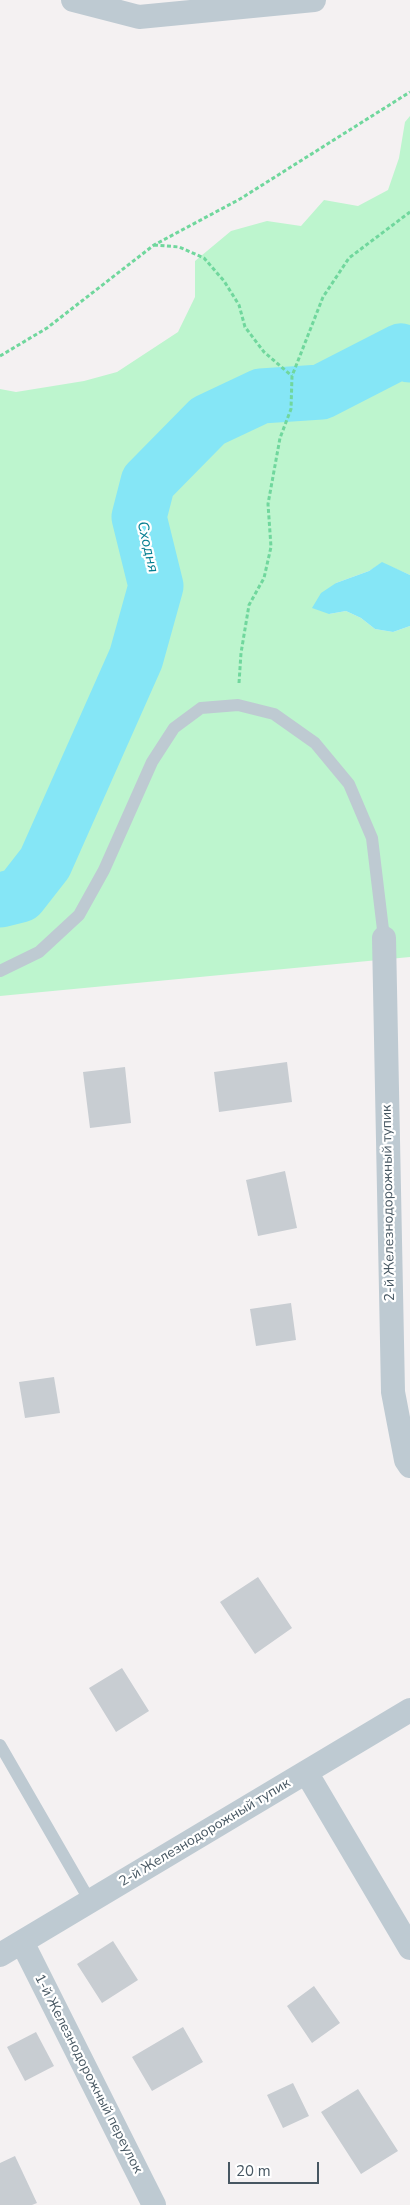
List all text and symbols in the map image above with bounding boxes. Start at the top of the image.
water label: Сходня [132,520,162,574]
street label: 2-й Железнодорожный тупик [379,1104,399,1302]
street label: 2-й Железнодорожный тупик [116,1775,294,1891]
street label: 1-й Железнодорожный переулок [30,1972,146,2176]
scale bar [230,2152,321,2184]
text: 20 m [236,2161,271,2181]

